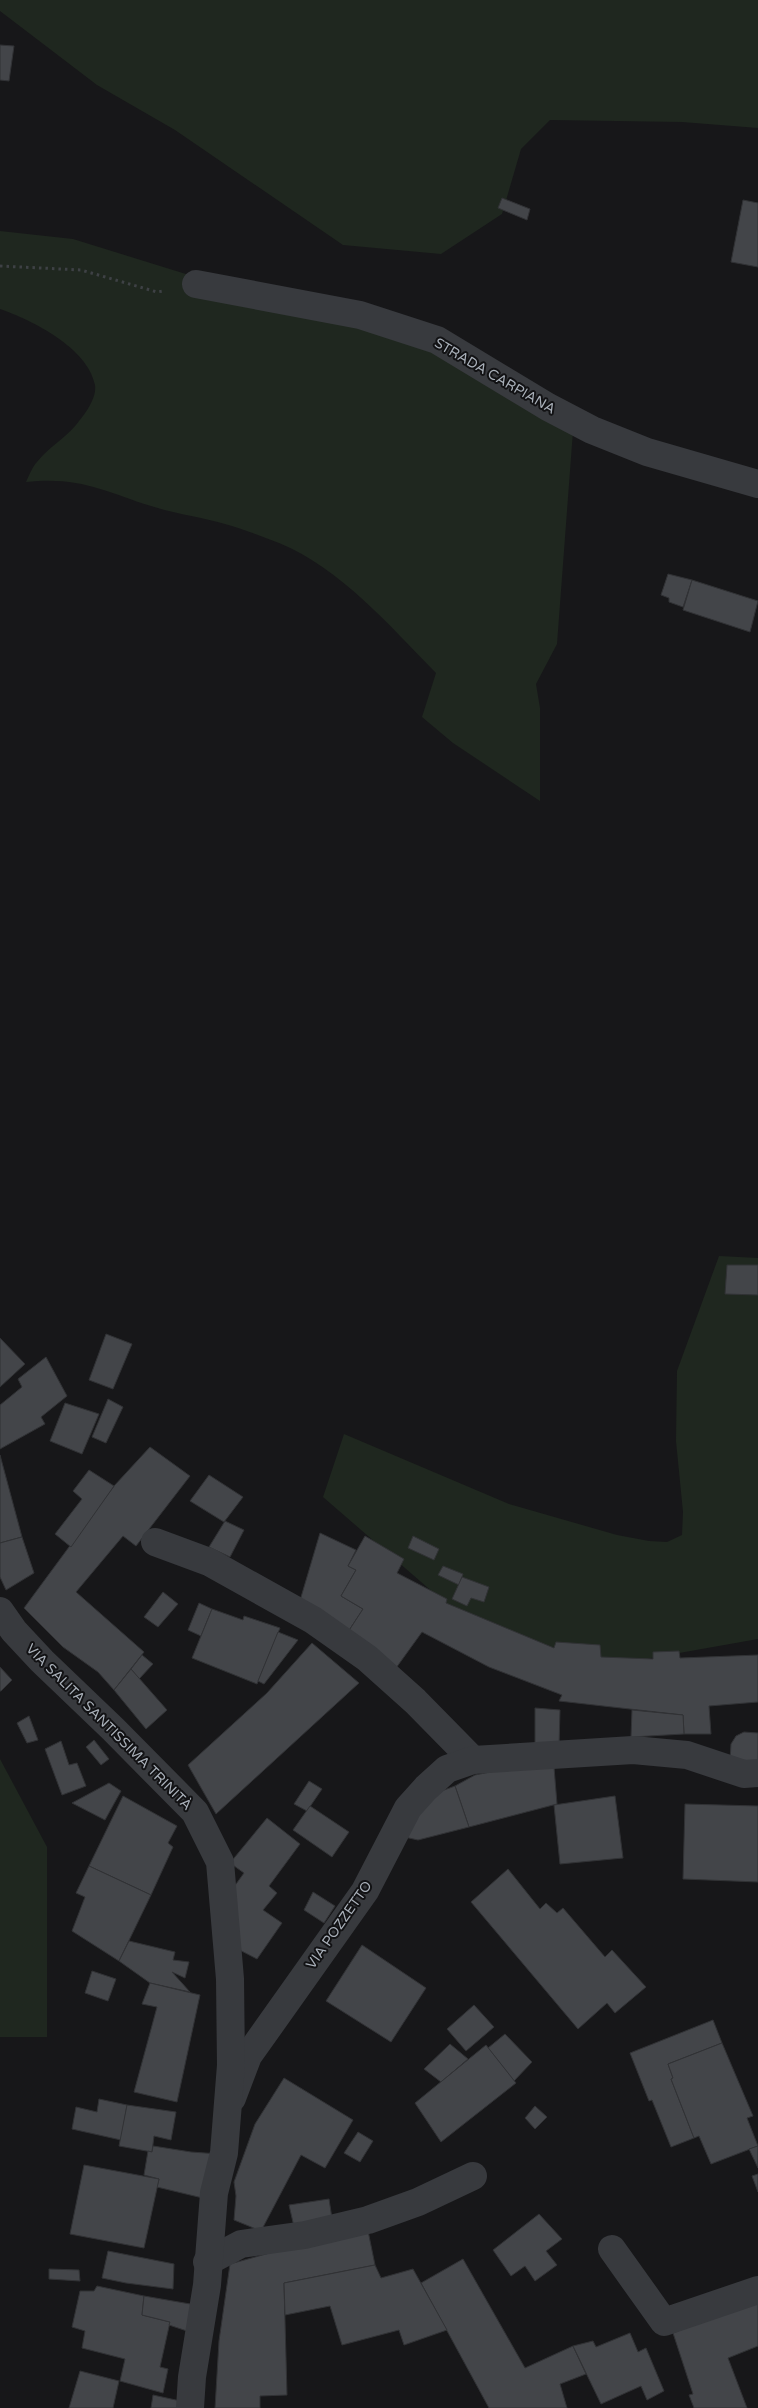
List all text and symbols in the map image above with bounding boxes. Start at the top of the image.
street label: STRADA CARPIANA [431,334,559,418]
street label: VIA SALITA SANTISSIMA TRINITÀ [22,1640,196,1814]
street label: VIA POZZETTO [302,1878,376,1972]

